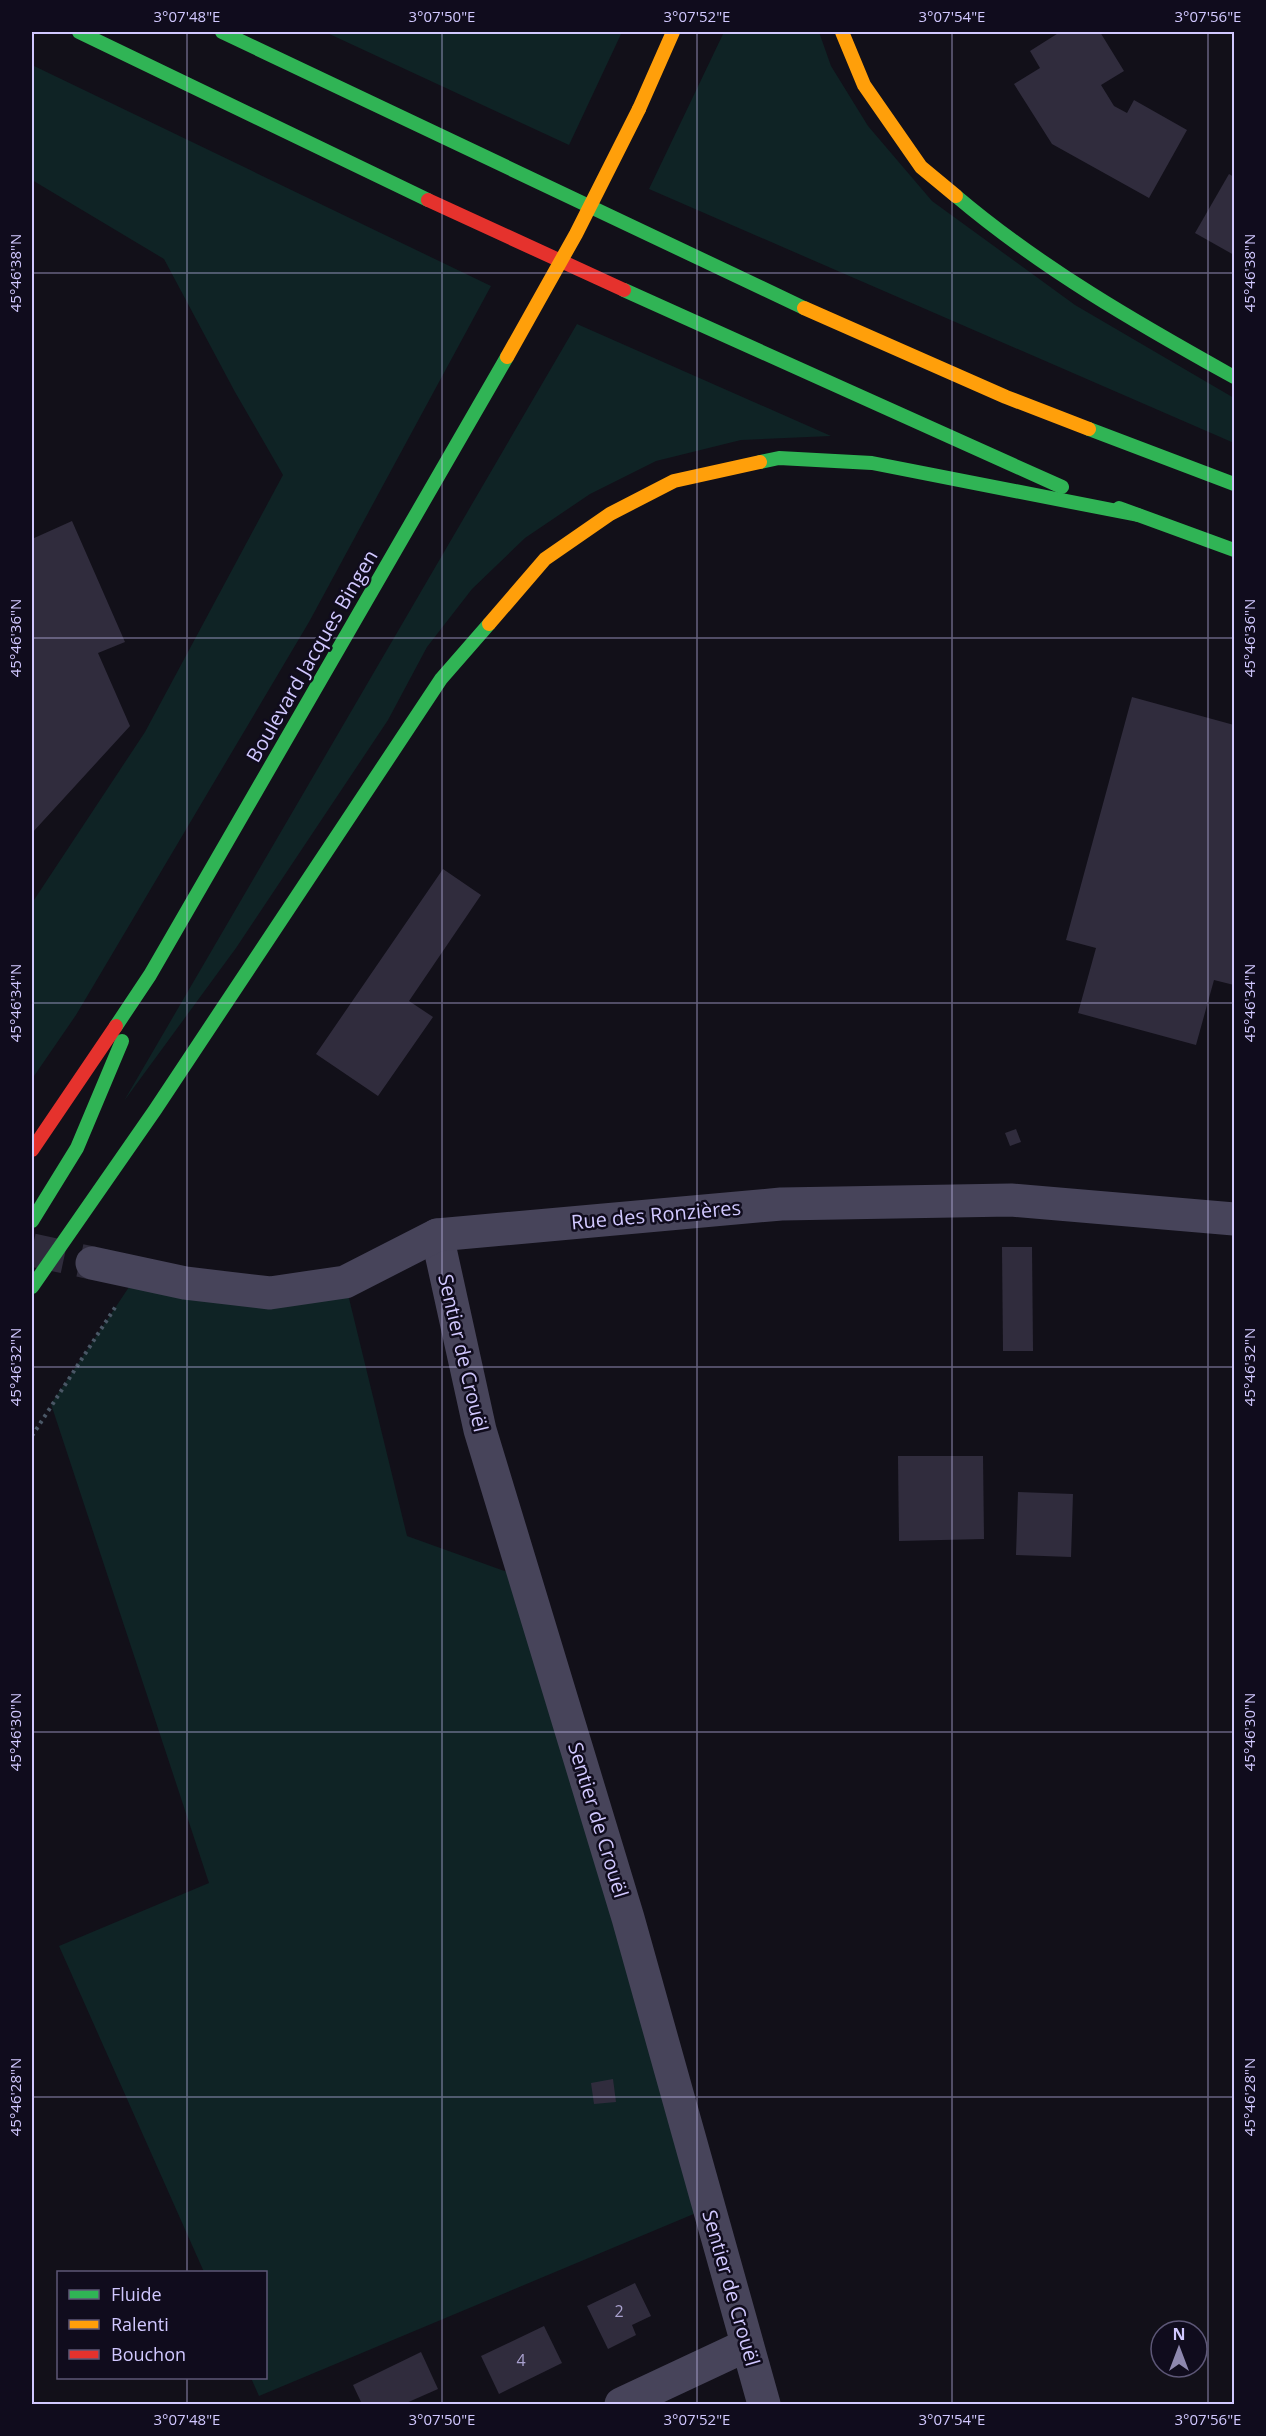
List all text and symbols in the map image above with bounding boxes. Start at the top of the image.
text: 3°07'48"E [154,6,220,26]
text: 3°07'50"E [409,6,475,26]
text: 3°07'52"E [664,6,730,26]
text: 3°07'54"E [919,6,985,26]
text: 3°07'56"E [1175,6,1241,26]
text: 45°46'38"N [5,234,25,312]
text: 45°46'38"N [1239,234,1259,312]
street label: Boulevard Jacques Bingen [240,545,384,767]
text: 45°46'36"N [5,599,25,677]
text: 45°46'36"N [1239,599,1259,677]
text: 45°46'34"N [5,964,25,1042]
text: 45°46'34"N [1239,964,1259,1042]
street label: Rue des Ronzières [570,1194,742,1235]
street label: Sentier de Crouël [432,1271,495,1434]
text: 45°46'32"N [5,1328,25,1406]
text: 45°46'32"N [1239,1328,1259,1406]
text: 45°46'30"N [5,1693,25,1771]
text: 45°46'30"N [1239,1693,1259,1771]
street label: Sentier de Crouël [562,1739,635,1901]
text: 45°46'28"N [5,2058,25,2136]
text: 45°46'28"N [1239,2058,1259,2136]
street label: Sentier de Crouël [696,2207,767,2369]
legend [57,2271,267,2379]
text: Fluide [111,2282,162,2306]
house number: 2 [614,2300,624,2322]
text: Ralenti [111,2312,169,2336]
north arrow [1149,2319,1209,2379]
text: N [1172,2323,1186,2345]
text: Bouchon [111,2342,186,2366]
house number: 4 [516,2349,526,2371]
text: 3°07'48"E [154,2409,220,2429]
text: 3°07'50"E [409,2409,475,2429]
text: 3°07'52"E [664,2409,730,2429]
text: 3°07'54"E [919,2409,985,2429]
text: 3°07'56"E [1175,2409,1241,2429]

